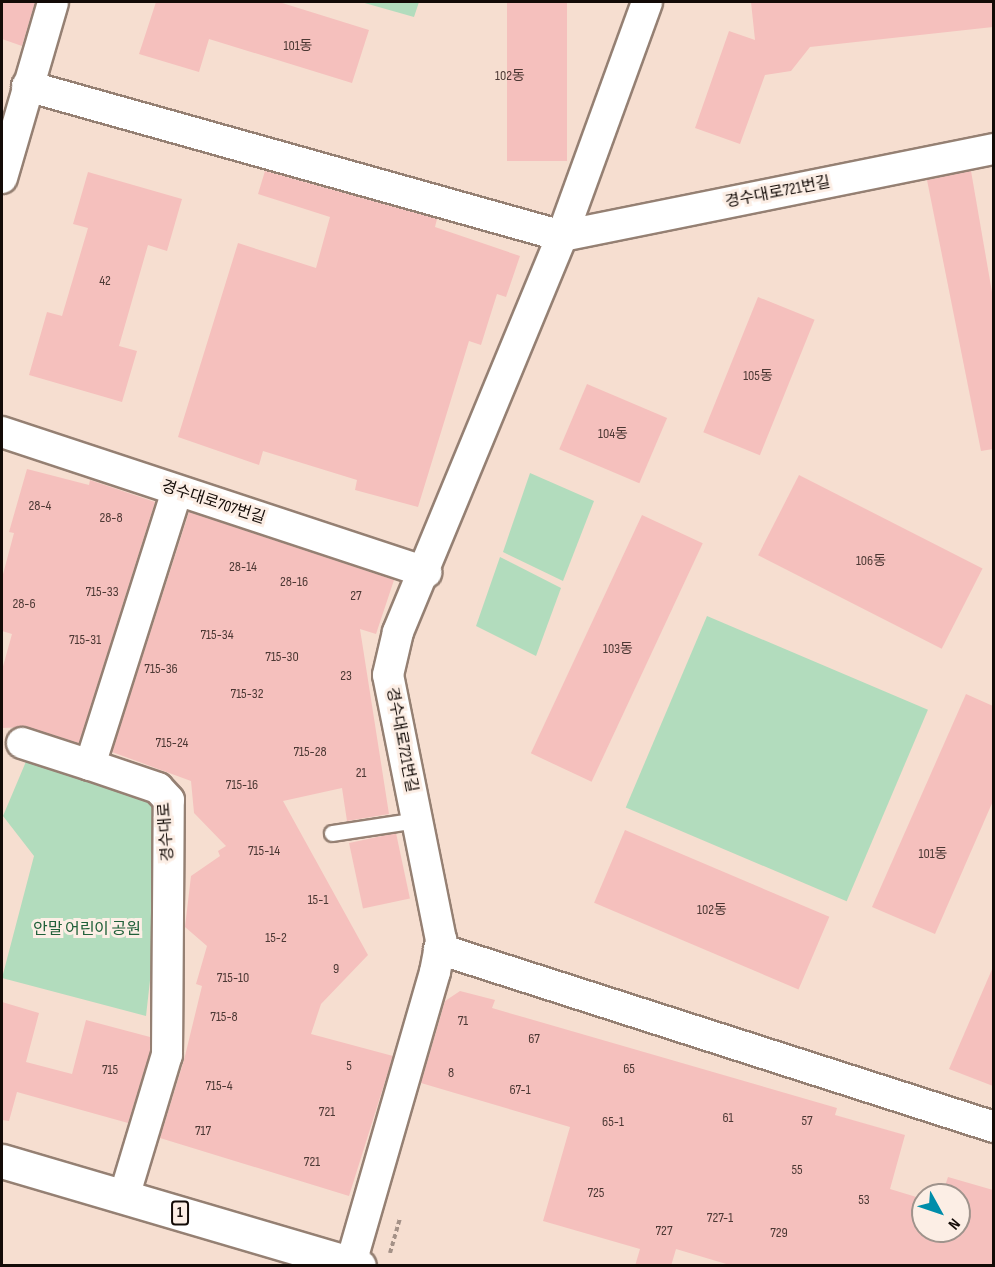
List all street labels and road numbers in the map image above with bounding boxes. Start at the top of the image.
street label: 경수대로721번길 [724,173,832,213]
street label: 경수대로707번길 [159,477,267,529]
street label: 경수대로721번길 [381,686,421,794]
street label: 경수대로 [155,802,179,862]
road number: 1 [171,1201,189,1225]

